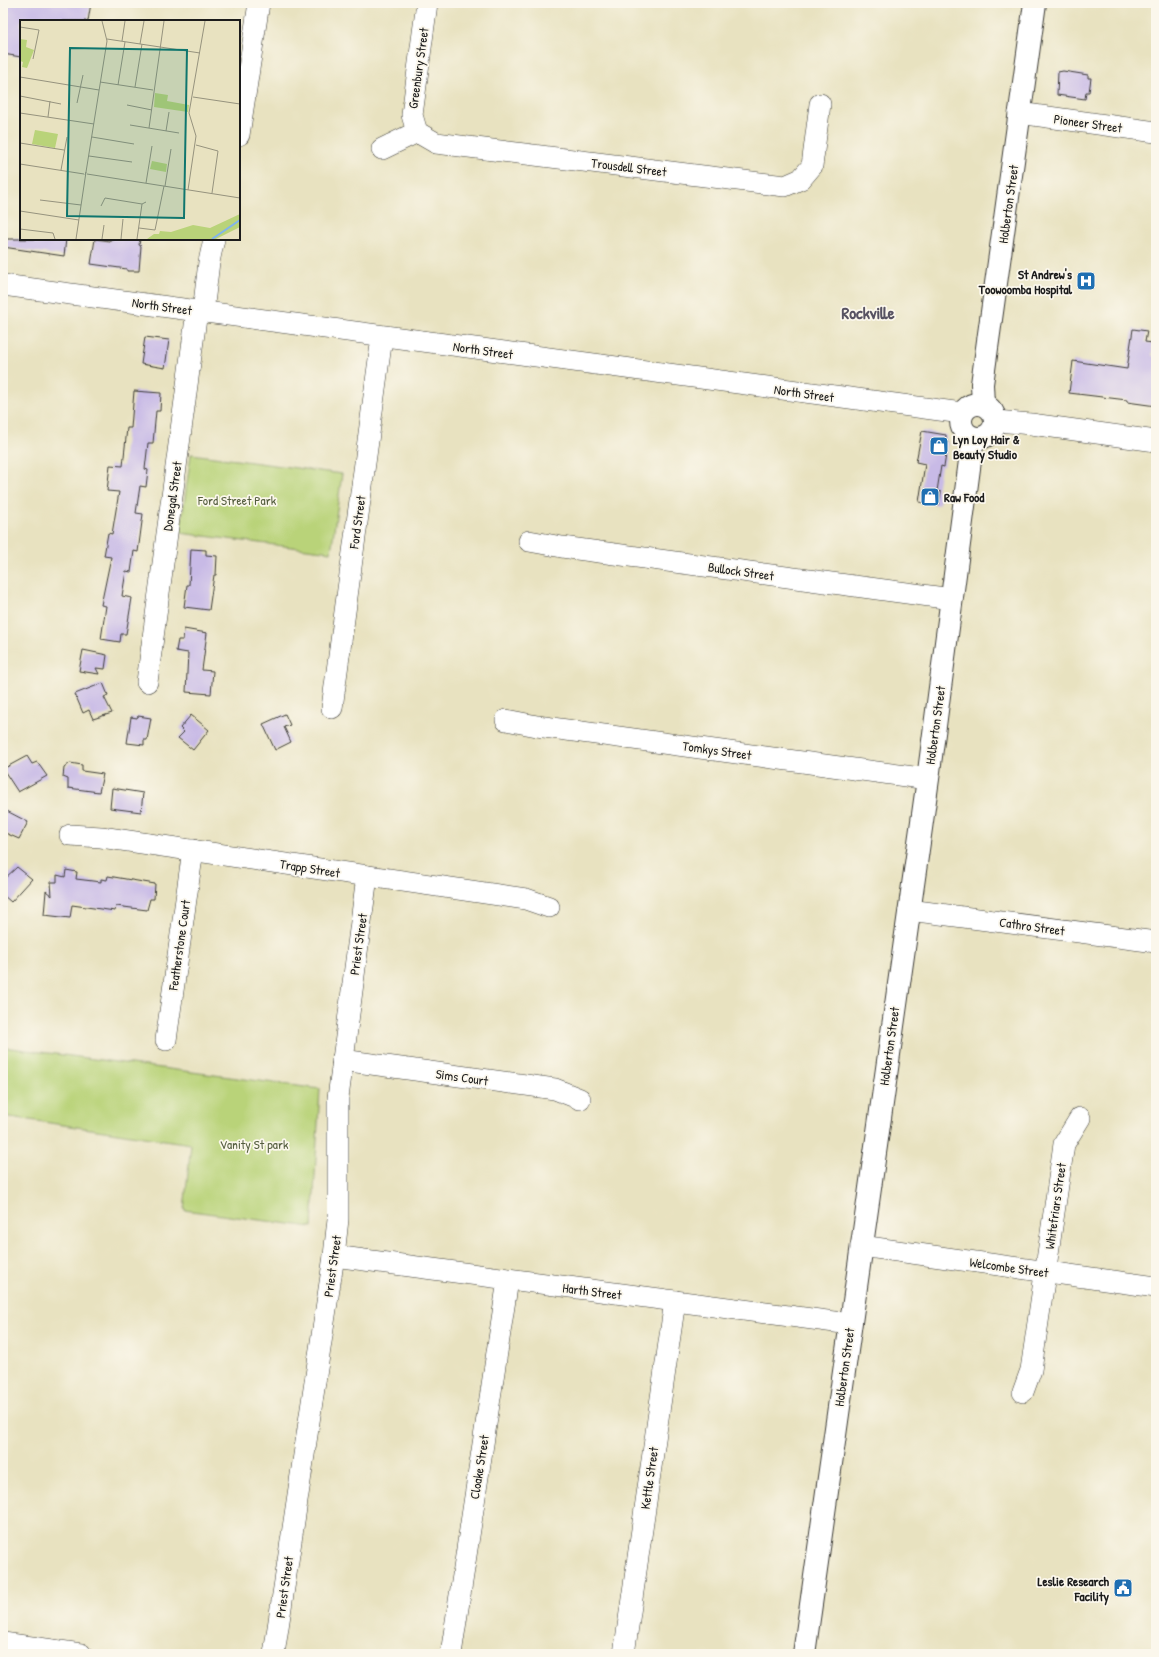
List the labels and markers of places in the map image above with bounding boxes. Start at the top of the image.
place label: St Andrew's Toowoomba Hospital [978,265,1073,299]
hospital icon: St Andrew's Toowoomba Hospital [1075,270,1097,292]
place label: Lyn Loy Hair & Beauty Studio [953,430,1020,464]
shop icon: Lyn Loy Hair & Beauty Studio [928,435,950,457]
shop icon: Raw Food [919,486,941,508]
place label: Raw Food [944,488,985,506]
place label: Leslie Research Facility [1038,1572,1110,1606]
public building icon: Leslie Research Facility [1112,1577,1134,1599]

